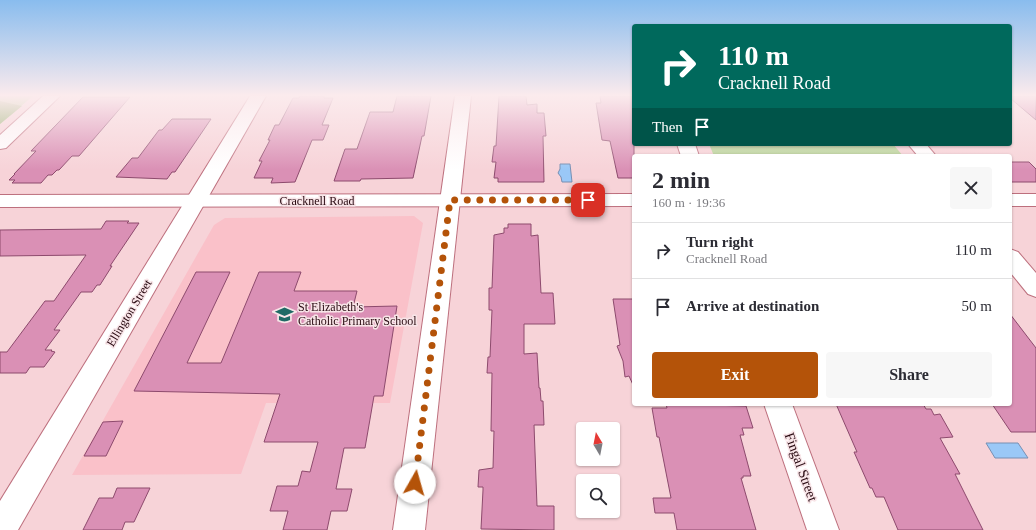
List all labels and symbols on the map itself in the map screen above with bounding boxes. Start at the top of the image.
pin [571,183,605,217]
street label: Cracknell Road [280,194,354,208]
street label: Ellington Street [104,276,155,349]
place label: St Elizabeth's Catholic Primary School [298,300,417,328]
school or university icon: St Elizabeth's Catholic Primary School [275,304,295,324]
north arrow [576,422,620,466]
street label: Fingal Street [782,431,820,503]
position arrow [394,462,436,504]

